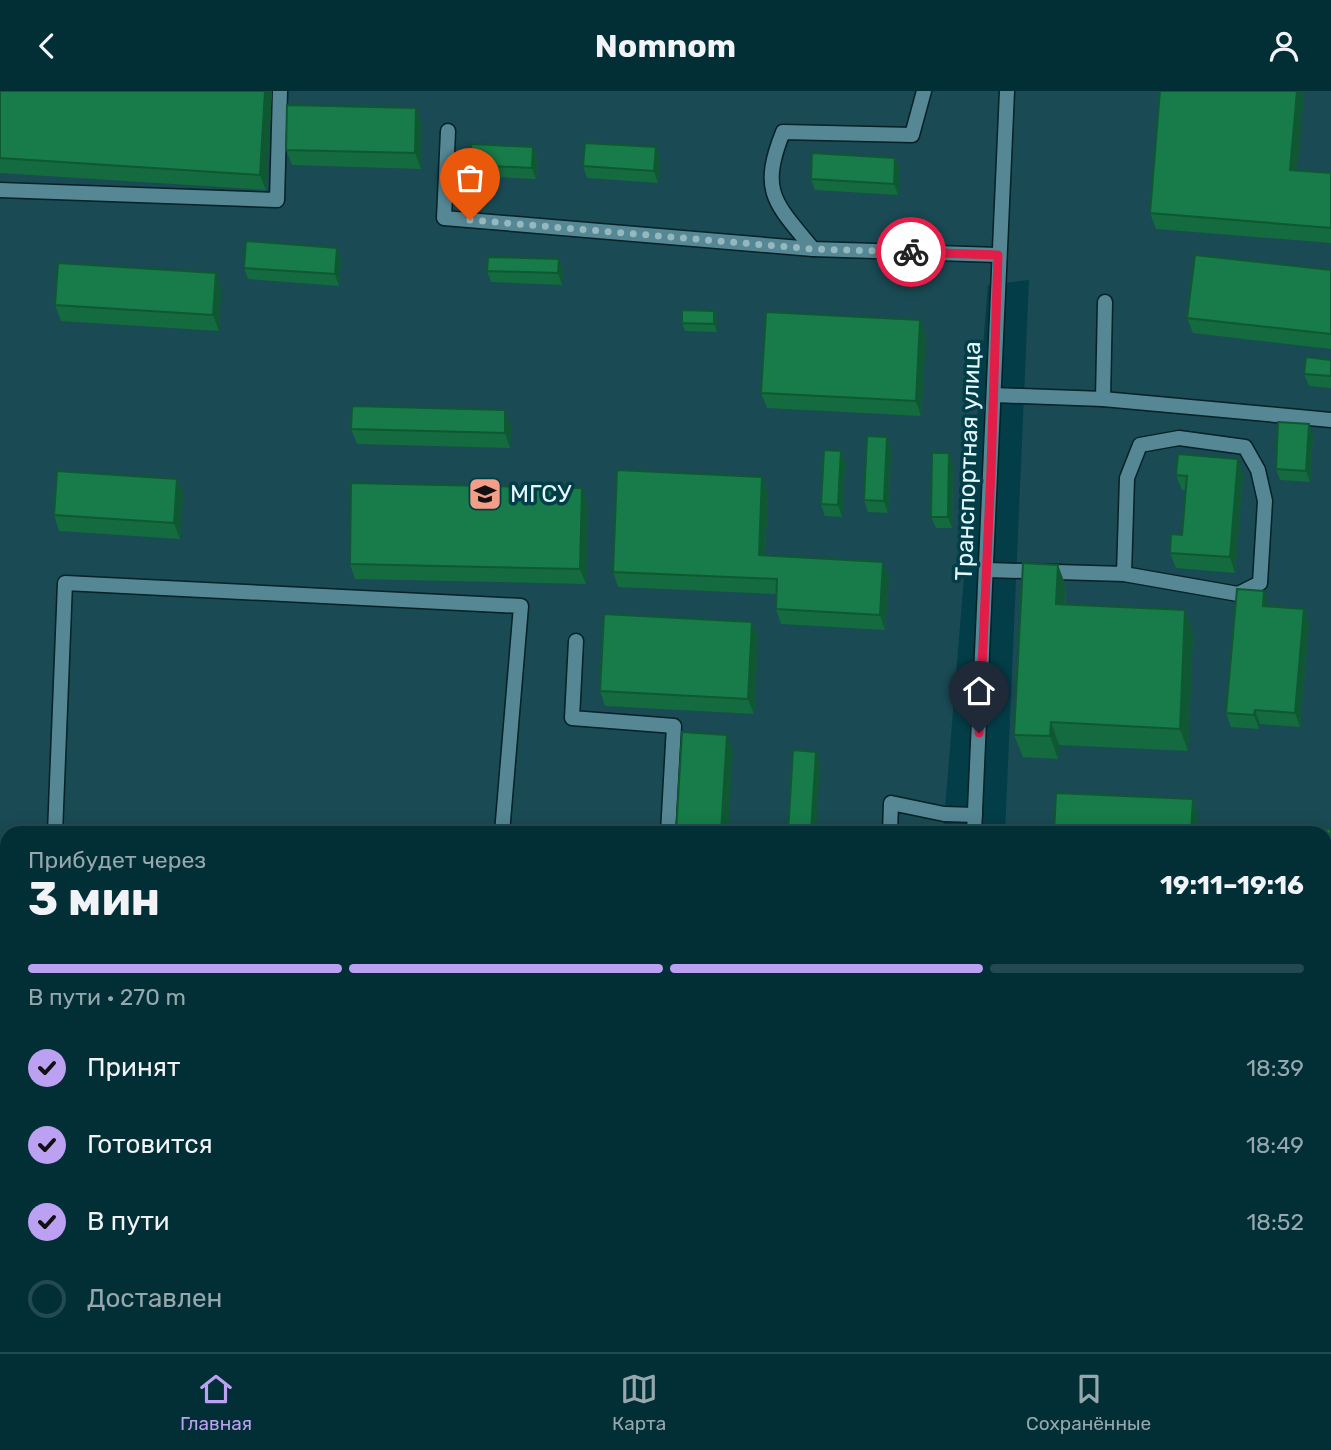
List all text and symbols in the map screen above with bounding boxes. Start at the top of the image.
icon: back [28,27,66,65]
text: Nomnom [595,27,736,65]
icon: person [1265,27,1303,65]
pin [440,148,500,220]
icon: bag [451,159,489,197]
courier [876,217,946,287]
icon: bike [892,233,930,271]
street label: Транспортная улица [950,341,986,581]
school or university icon: МГСУ [466,475,504,513]
place label: МГСУ [510,480,572,508]
pin [949,661,1009,733]
icon: home [960,672,998,710]
text: Прибудет через [28,846,206,874]
text: 19:11–19:16 [1160,870,1304,901]
text: 3 мин [28,872,160,927]
text: В пути · 270 m [28,983,186,1011]
icon: check [28,1049,66,1087]
text: Принят [87,1052,180,1083]
text: 18:39 [1246,1054,1304,1082]
icon: check [28,1126,66,1164]
text: Готовится [87,1129,213,1160]
text: 18:49 [1246,1131,1304,1159]
icon: check [28,1203,66,1241]
text: В пути [87,1206,170,1237]
text: 18:52 [1246,1208,1304,1236]
text: Доставлен [87,1283,222,1314]
tab: Главная [180,1370,252,1435]
tab: Карта [612,1370,666,1435]
tab: Сохранённые [1026,1370,1151,1435]

